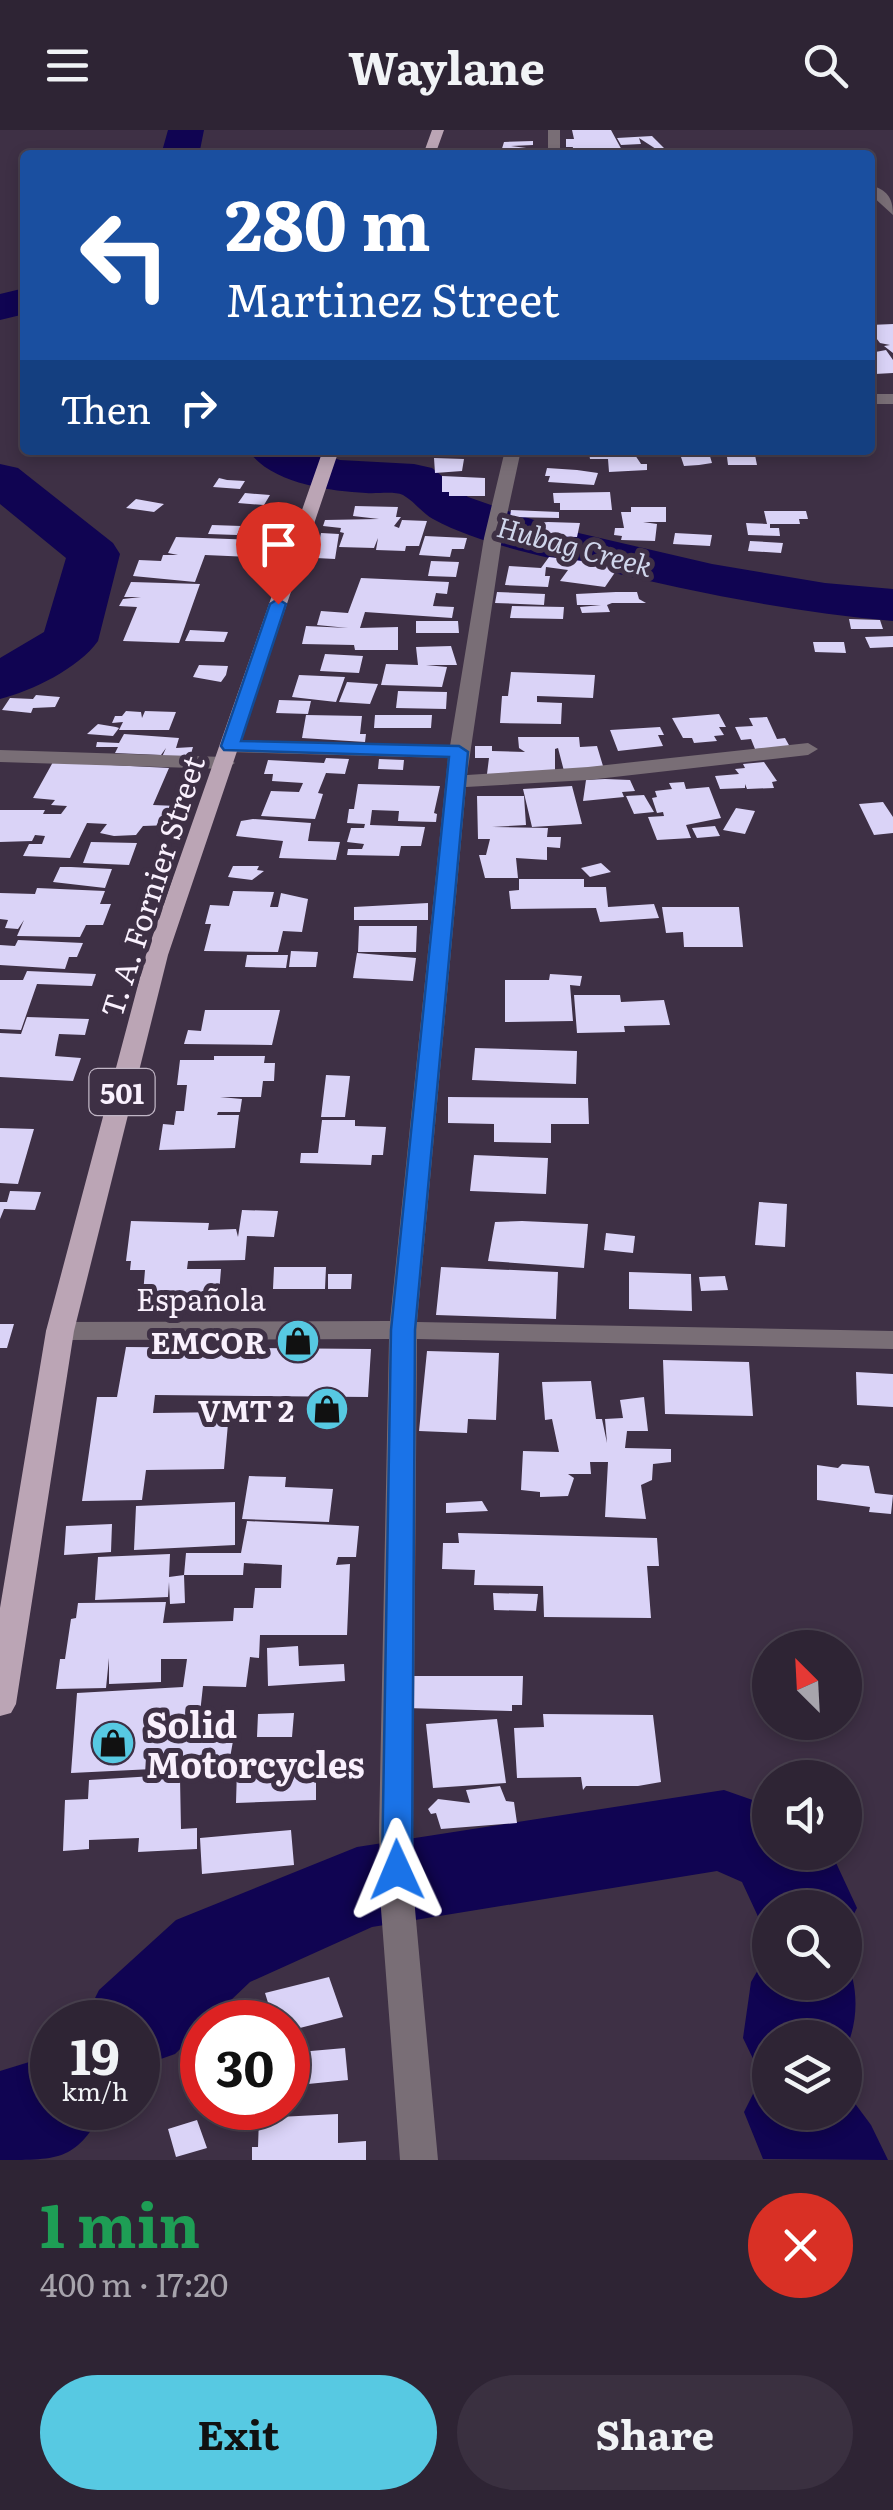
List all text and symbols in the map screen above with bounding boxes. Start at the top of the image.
text: Waylane [348,32,545,99]
icon: menu [40,38,95,93]
icon: search [798,38,853,93]
text: 280 m [225,169,431,273]
icon: left [60,190,190,320]
text: Martinez Street [225,264,560,331]
text: Then [60,379,151,436]
icon: right [171,380,226,435]
pin [236,502,321,605]
water label: Hubag Creek [493,504,658,586]
icon: arrive [251,517,306,572]
street label: T. A. Fornier Street [88,749,214,1023]
road number: 501 [90,1069,154,1115]
street label: Española [136,1276,267,1320]
shop icon: EMCOR [275,1318,321,1364]
place label: EMCOR [150,1319,266,1363]
shop icon: VMT 2 [304,1386,350,1432]
place label: VMT 2 [198,1387,294,1431]
north arrow [752,1630,862,1740]
map controls [752,1630,862,2130]
place label: Solid Motorcycles [146,1697,365,1789]
shop icon: Solid Motorcycles [90,1720,136,1766]
button: sound [752,1760,862,1870]
position arrow [345,1818,449,1922]
button: search [752,1890,862,2000]
speed limit sign: 30 [180,2000,310,2130]
text: 19 [70,2016,120,2090]
button: layers [752,2020,862,2130]
text: km/h [62,2072,128,2109]
text: 1 min [40,2177,200,2266]
button: close [748,2193,853,2298]
text: 400 m · 17:20 [40,2259,228,2307]
button: Exit [40,2375,437,2490]
button: Share [457,2375,853,2490]

